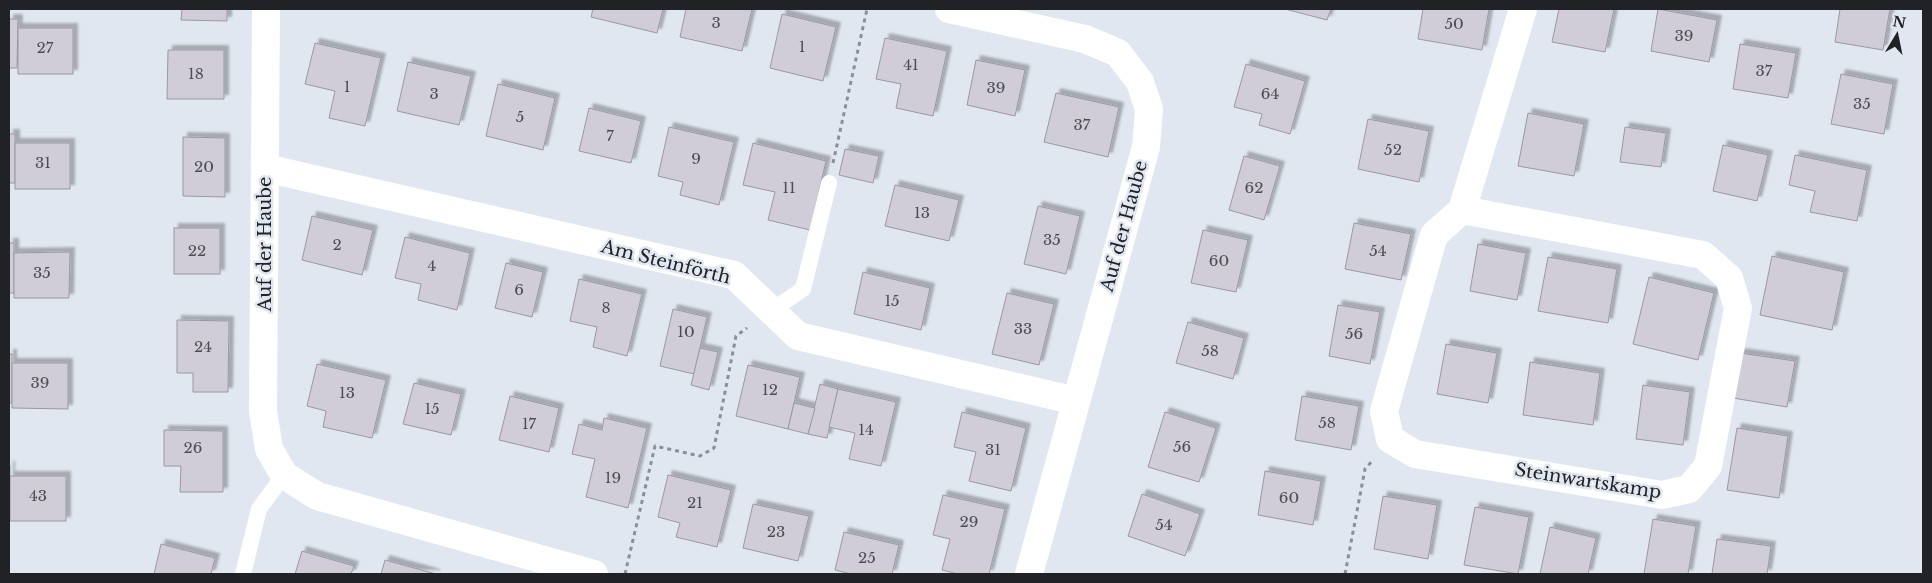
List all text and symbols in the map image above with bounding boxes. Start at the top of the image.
north arrow [1872,10,1922,60]
text: N [1891,12,1907,32]
house number: 3 [711,13,721,32]
house number: 50 [1444,14,1464,33]
house number: 39 [1675,26,1693,45]
house number: 1 [799,37,805,56]
house number: 27 [37,38,54,57]
house number: 41 [903,55,919,74]
house number: 37 [1756,61,1773,80]
house number: 18 [188,64,204,83]
house number: 1 [344,77,350,96]
house number: 39 [987,78,1005,97]
house number: 3 [429,84,439,103]
house number: 64 [1261,84,1279,103]
house number: 35 [1853,94,1871,113]
house number: 5 [516,107,524,126]
house number: 37 [1074,115,1091,134]
house number: 7 [606,126,614,145]
house number: 52 [1384,140,1402,159]
house number: 9 [691,149,701,168]
house number: 31 [35,153,51,172]
house number: 20 [194,157,214,176]
street label: Auf der Haube [1096,158,1152,295]
street label: Auf der Haube [254,177,276,312]
house number: 11 [782,178,796,197]
house number: 62 [1245,178,1263,197]
house number: 13 [914,203,930,222]
house number: 35 [1043,230,1061,249]
house number: 2 [332,235,342,254]
street label: Am Steinförth [598,235,733,289]
house number: 22 [188,241,206,260]
house number: 54 [1369,241,1387,260]
house number: 60 [1209,251,1229,270]
house number: 4 [428,256,436,275]
house number: 35 [33,263,51,282]
house number: 6 [514,280,524,299]
house number: 15 [884,291,900,310]
house number: 8 [601,298,611,317]
house number: 33 [1014,319,1032,338]
house number: 10 [677,322,695,341]
house number: 56 [1345,324,1363,343]
house number: 24 [194,337,212,356]
house number: 58 [1201,341,1219,360]
house number: 39 [31,373,49,392]
house number: 12 [762,380,778,399]
house number: 13 [339,383,355,402]
house number: 15 [424,399,440,418]
house number: 58 [1318,413,1336,432]
house number: 17 [522,414,537,433]
house number: 14 [858,420,874,439]
house number: 56 [1173,437,1191,456]
house number: 26 [184,438,202,457]
house number: 31 [985,440,1001,459]
street label: Steinwartskamp [1513,459,1663,503]
house number: 19 [605,468,621,487]
house number: 43 [29,486,47,505]
house number: 60 [1279,488,1299,507]
house number: 21 [687,493,703,512]
house number: 29 [960,512,978,531]
house number: 54 [1155,515,1173,534]
house number: 23 [767,522,785,541]
house number: 25 [858,548,876,567]

